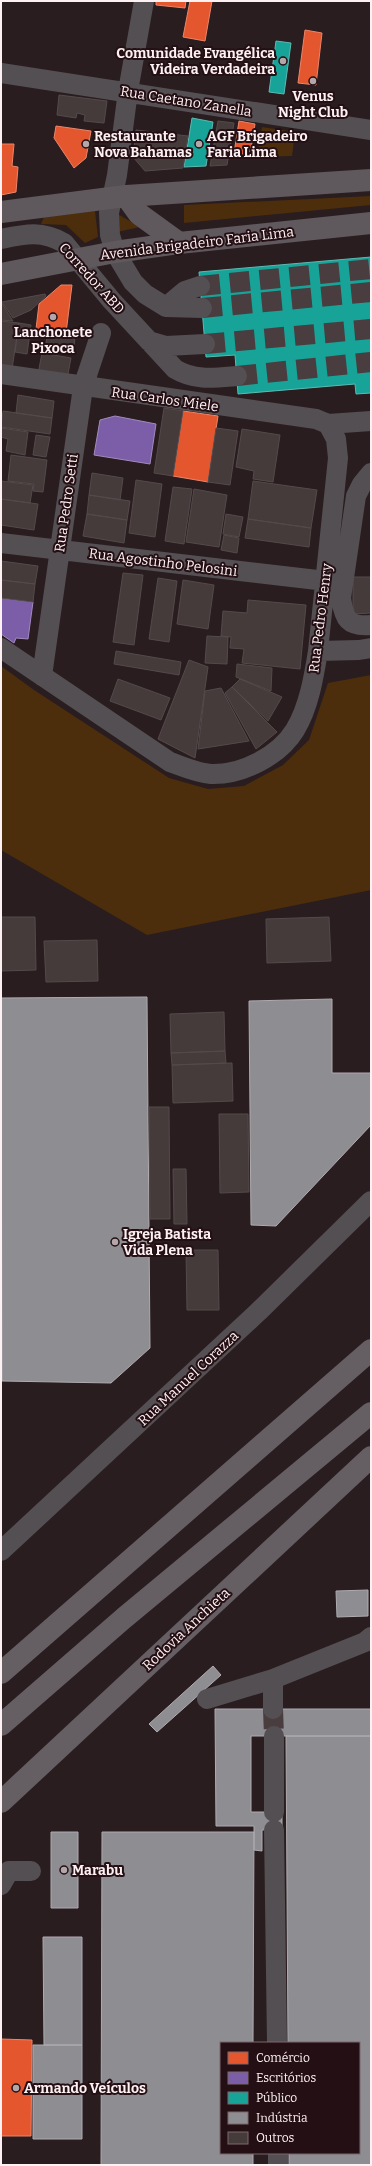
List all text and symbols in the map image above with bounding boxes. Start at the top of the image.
place label: Comunidade Evangélica Videira Verdadeira [116,45,275,78]
marker: Comunidade Evangélica Videira Verdadeira [278,56,288,66]
marker: Venus Night Club [308,76,318,86]
street label: Rua Caetano Zanella [119,83,253,120]
place label: Venus Night Club [278,88,348,121]
place label: Restaurante Nova Bahamas [94,128,192,161]
place label: AGF Brigadeiro Faria Lima [207,128,308,161]
marker: Restaurante Nova Bahamas [81,139,91,149]
marker: AGF Brigadeiro Faria Lima [194,139,204,149]
street label: Avenida Brigadeiro Faria Lima [99,223,295,264]
street label: Corredor ABD [55,239,128,317]
marker: Lanchonete Pixoca [48,312,58,322]
place label: Lanchonete Pixoca [14,324,92,357]
street label: Rua Carlos Miele [110,384,220,415]
street label: Rua Pedro Setti [51,453,82,553]
street label: Rua Agostinho Pelosini [88,545,238,580]
street label: Rua Pedro Henry [305,562,336,674]
place label: Igreja Batista Vida Plena [123,1226,211,1259]
marker: Igreja Batista Vida Plena [110,1237,120,1247]
street label: Rua Manuel Corazza [135,1327,242,1429]
street label: Rodovia Anchieta [139,1584,234,1674]
place label: Marabu [72,1862,123,1879]
marker: Marabu [59,1865,69,1875]
legend [220,2042,360,2154]
text: Comércio [256,2051,310,2065]
text: Escritórios [256,2071,316,2085]
place label: Armando Veículos [24,2080,146,2097]
marker: Armando Veículos [11,2083,21,2093]
text: Público [256,2091,297,2105]
text: Indústria [256,2111,308,2125]
text: Outros [256,2131,295,2145]

